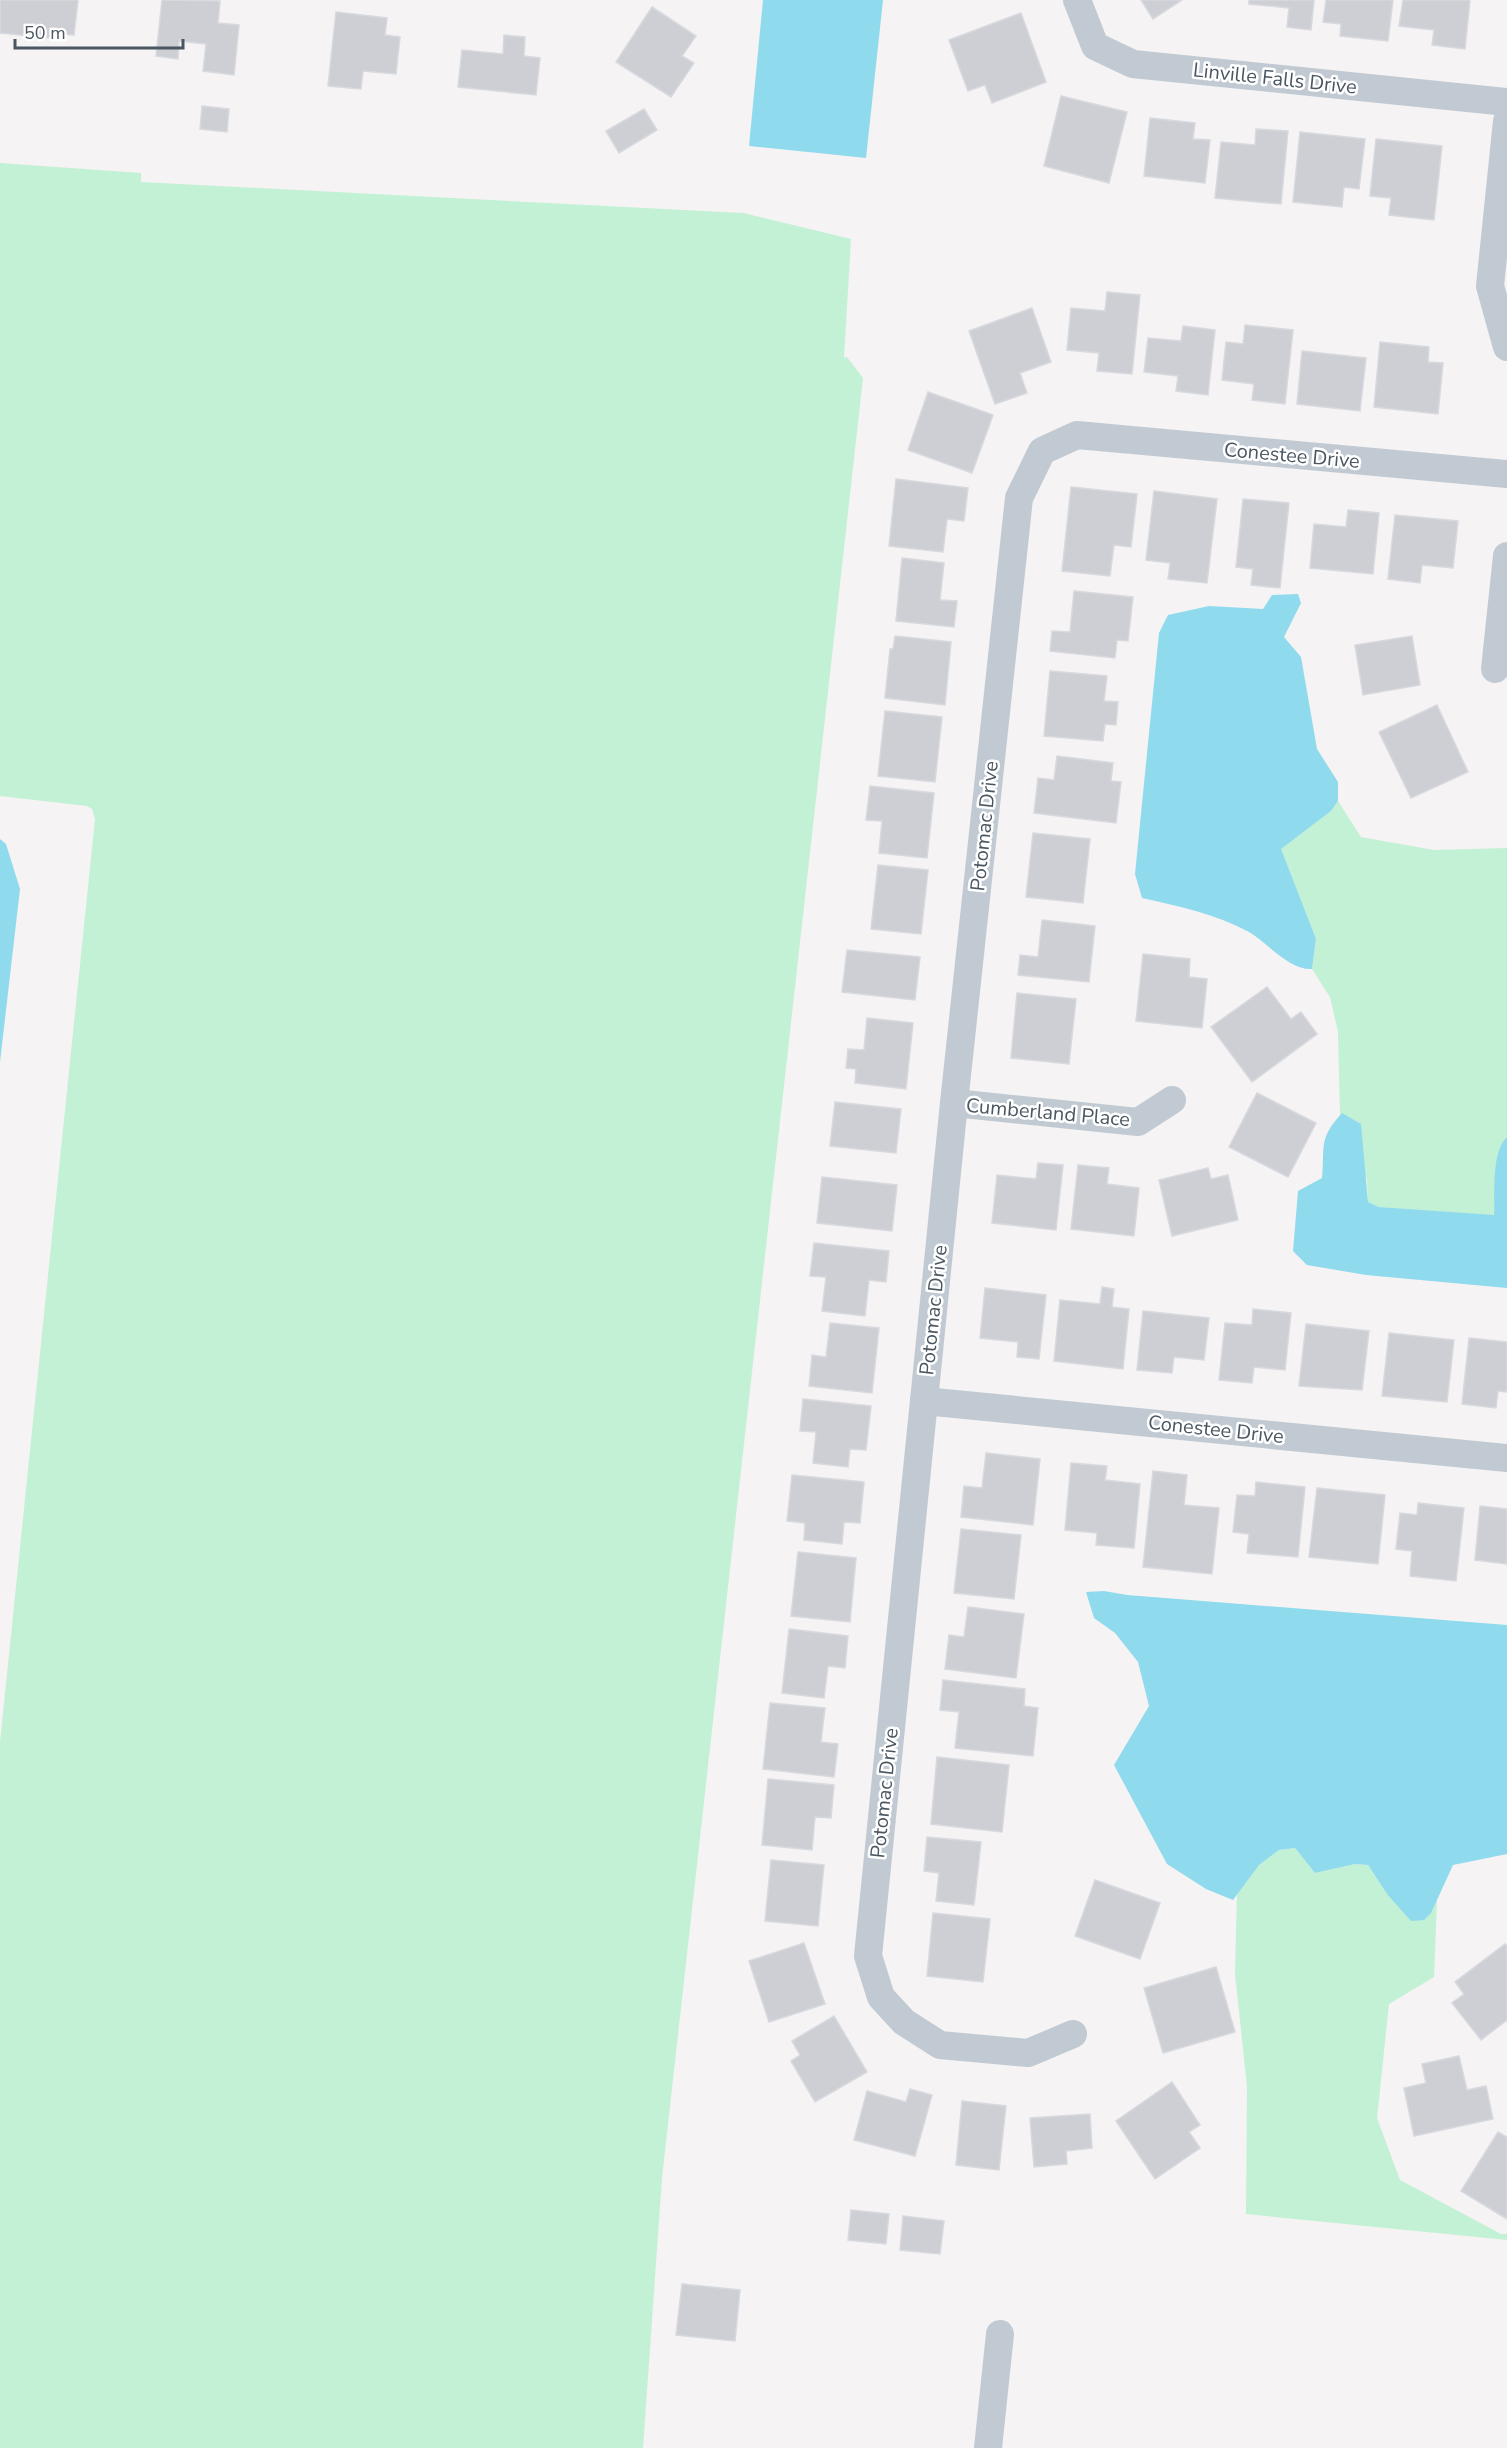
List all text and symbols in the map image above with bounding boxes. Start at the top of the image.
scale bar [15,12,183,50]
text: 50 m [24,21,66,45]
street label: Linville Falls Drive [1192,56,1358,101]
street label: Conestee Drive [1223,436,1361,475]
street label: Potomac Drive [964,760,1005,893]
street label: Cumberland Place [965,1092,1131,1133]
street label: Potomac Drive [913,1244,954,1377]
street label: Conestee Drive [1147,1409,1285,1450]
street label: Potomac Drive [864,1727,905,1860]

